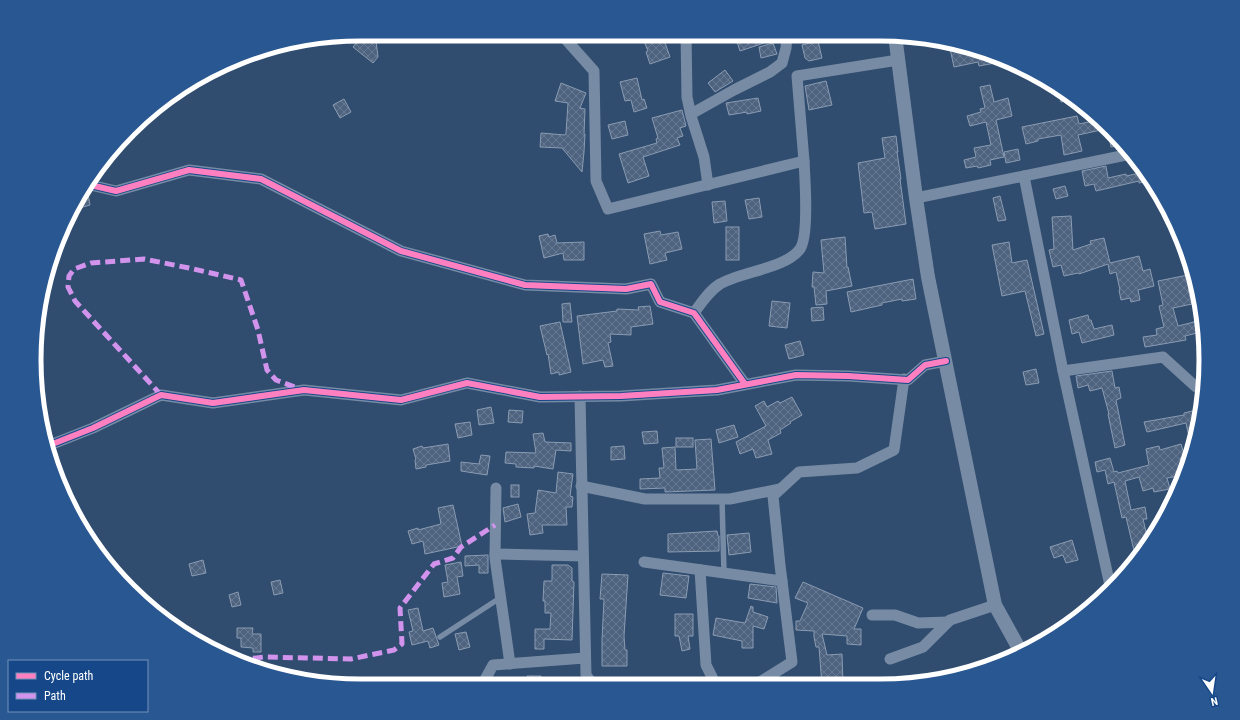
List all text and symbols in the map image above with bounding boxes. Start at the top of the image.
legend [8,660,148,712]
text: Cycle path [44,669,94,683]
north arrow [1192,672,1232,712]
text: Path [44,689,66,703]
text: N [1209,694,1219,708]

